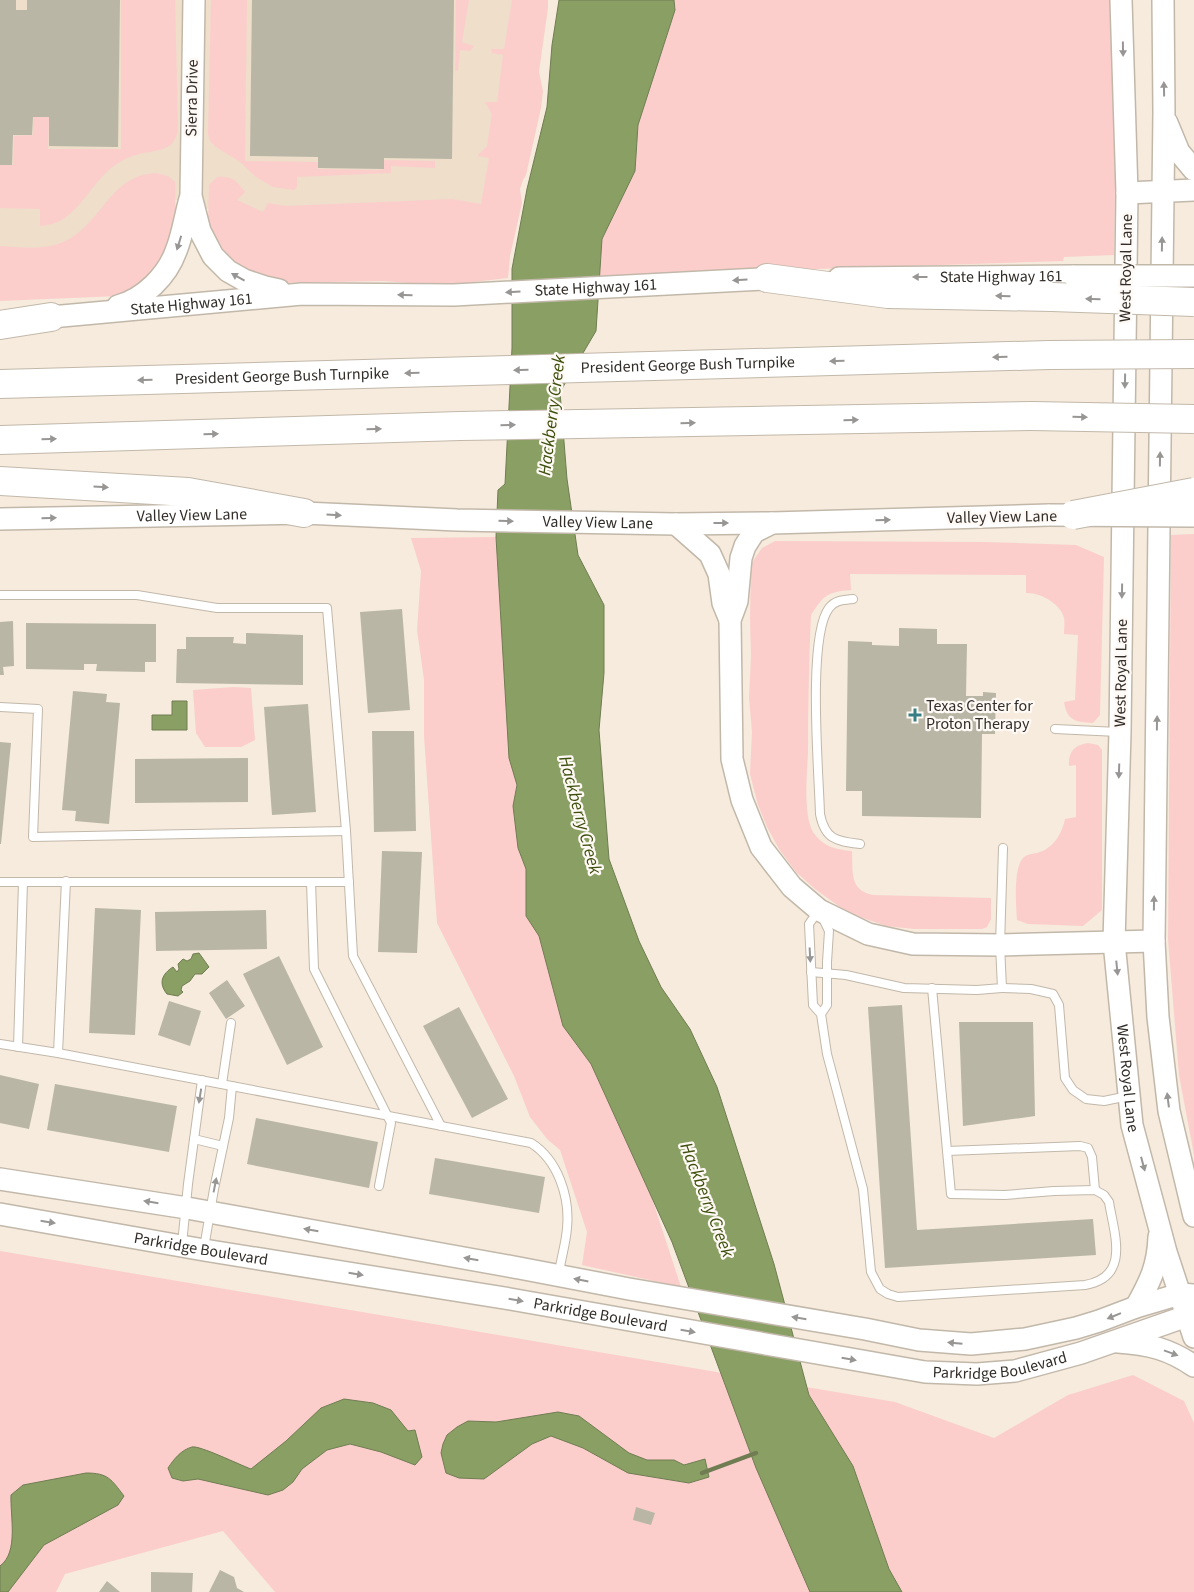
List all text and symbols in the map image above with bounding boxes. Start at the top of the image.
one-way arrow [1119,41,1127,57]
street label: Sierra Drive [180,59,204,137]
one-way arrow [1160,81,1168,97]
street label: West Royal Lane [1114,214,1138,322]
one-way arrow [174,236,182,251]
one-way arrow [1158,236,1166,252]
street label: State Highway 161 [940,265,1062,288]
one-way arrow [231,272,245,281]
street label: State Highway 161 [534,273,658,302]
one-way arrow [912,273,928,281]
one-way arrow [732,276,748,284]
street label: State Highway 161 [129,288,254,321]
one-way arrow [504,289,520,297]
one-way arrow [397,291,413,299]
one-way arrow [995,292,1011,300]
one-way arrow [1085,294,1101,302]
street label: President George Bush Turnpike [580,351,795,379]
water label: Hackberry Creek [532,353,572,477]
one-way arrow [992,353,1008,361]
one-way arrow [829,358,845,366]
street label: President George Bush Turnpike [174,362,389,390]
one-way arrow [513,366,529,374]
one-way arrow [404,369,420,377]
one-way arrow [1121,374,1129,390]
one-way arrow [137,376,153,384]
one-way arrow [1072,413,1088,421]
one-way arrow [843,416,859,424]
one-way arrow [681,419,697,427]
one-way arrow [501,421,517,429]
one-way arrow [366,424,382,432]
one-way arrow [203,429,219,437]
one-way arrow [41,434,57,442]
one-way arrow [1156,451,1164,467]
one-way arrow [93,483,109,491]
street label: Valley View Lane [137,503,247,527]
street label: Valley View Lane [947,505,1057,529]
one-way arrow [326,511,342,519]
street label: Valley View Lane [542,511,653,535]
one-way arrow [41,514,57,522]
one-way arrow [876,516,892,524]
one-way arrow [498,517,514,525]
one-way arrow [713,519,729,527]
one-way arrow [1118,583,1126,599]
street label: West Royal Lane [1109,619,1133,727]
place label: Texas Center for Proton Therapy [926,695,1033,735]
marker: Texas Center for Proton Therapy [908,708,922,722]
one-way arrow [1153,715,1161,731]
water label: Hackberry Creek [552,753,608,877]
one-way arrow [1115,763,1123,779]
one-way arrow [1151,895,1159,911]
one-way arrow [806,947,814,963]
one-way arrow [1113,961,1121,977]
street label: West Royal Lane [1111,1023,1144,1135]
one-way arrow [196,1089,204,1105]
one-way arrow [1164,1092,1172,1108]
water label: Hackberry Creek [674,1139,741,1262]
one-way arrow [1139,1156,1147,1171]
one-way arrow [211,1176,219,1192]
one-way arrow [142,1198,158,1206]
one-way arrow [40,1219,56,1227]
one-way arrow [302,1226,318,1234]
street label: Parkridge Boulevard [132,1227,270,1271]
one-way arrow [462,1254,478,1262]
one-way arrow [348,1271,364,1279]
one-way arrow [574,1276,589,1284]
street label: Parkridge Boulevard [532,1292,669,1338]
one-way arrow [509,1297,525,1305]
one-way arrow [1107,1312,1121,1320]
one-way arrow [791,1313,807,1321]
one-way arrow [681,1328,697,1336]
one-way arrow [947,1339,963,1347]
street label: Parkridge Boulevard [932,1346,1069,1385]
one-way arrow [1164,1349,1179,1357]
one-way arrow [841,1356,857,1364]

